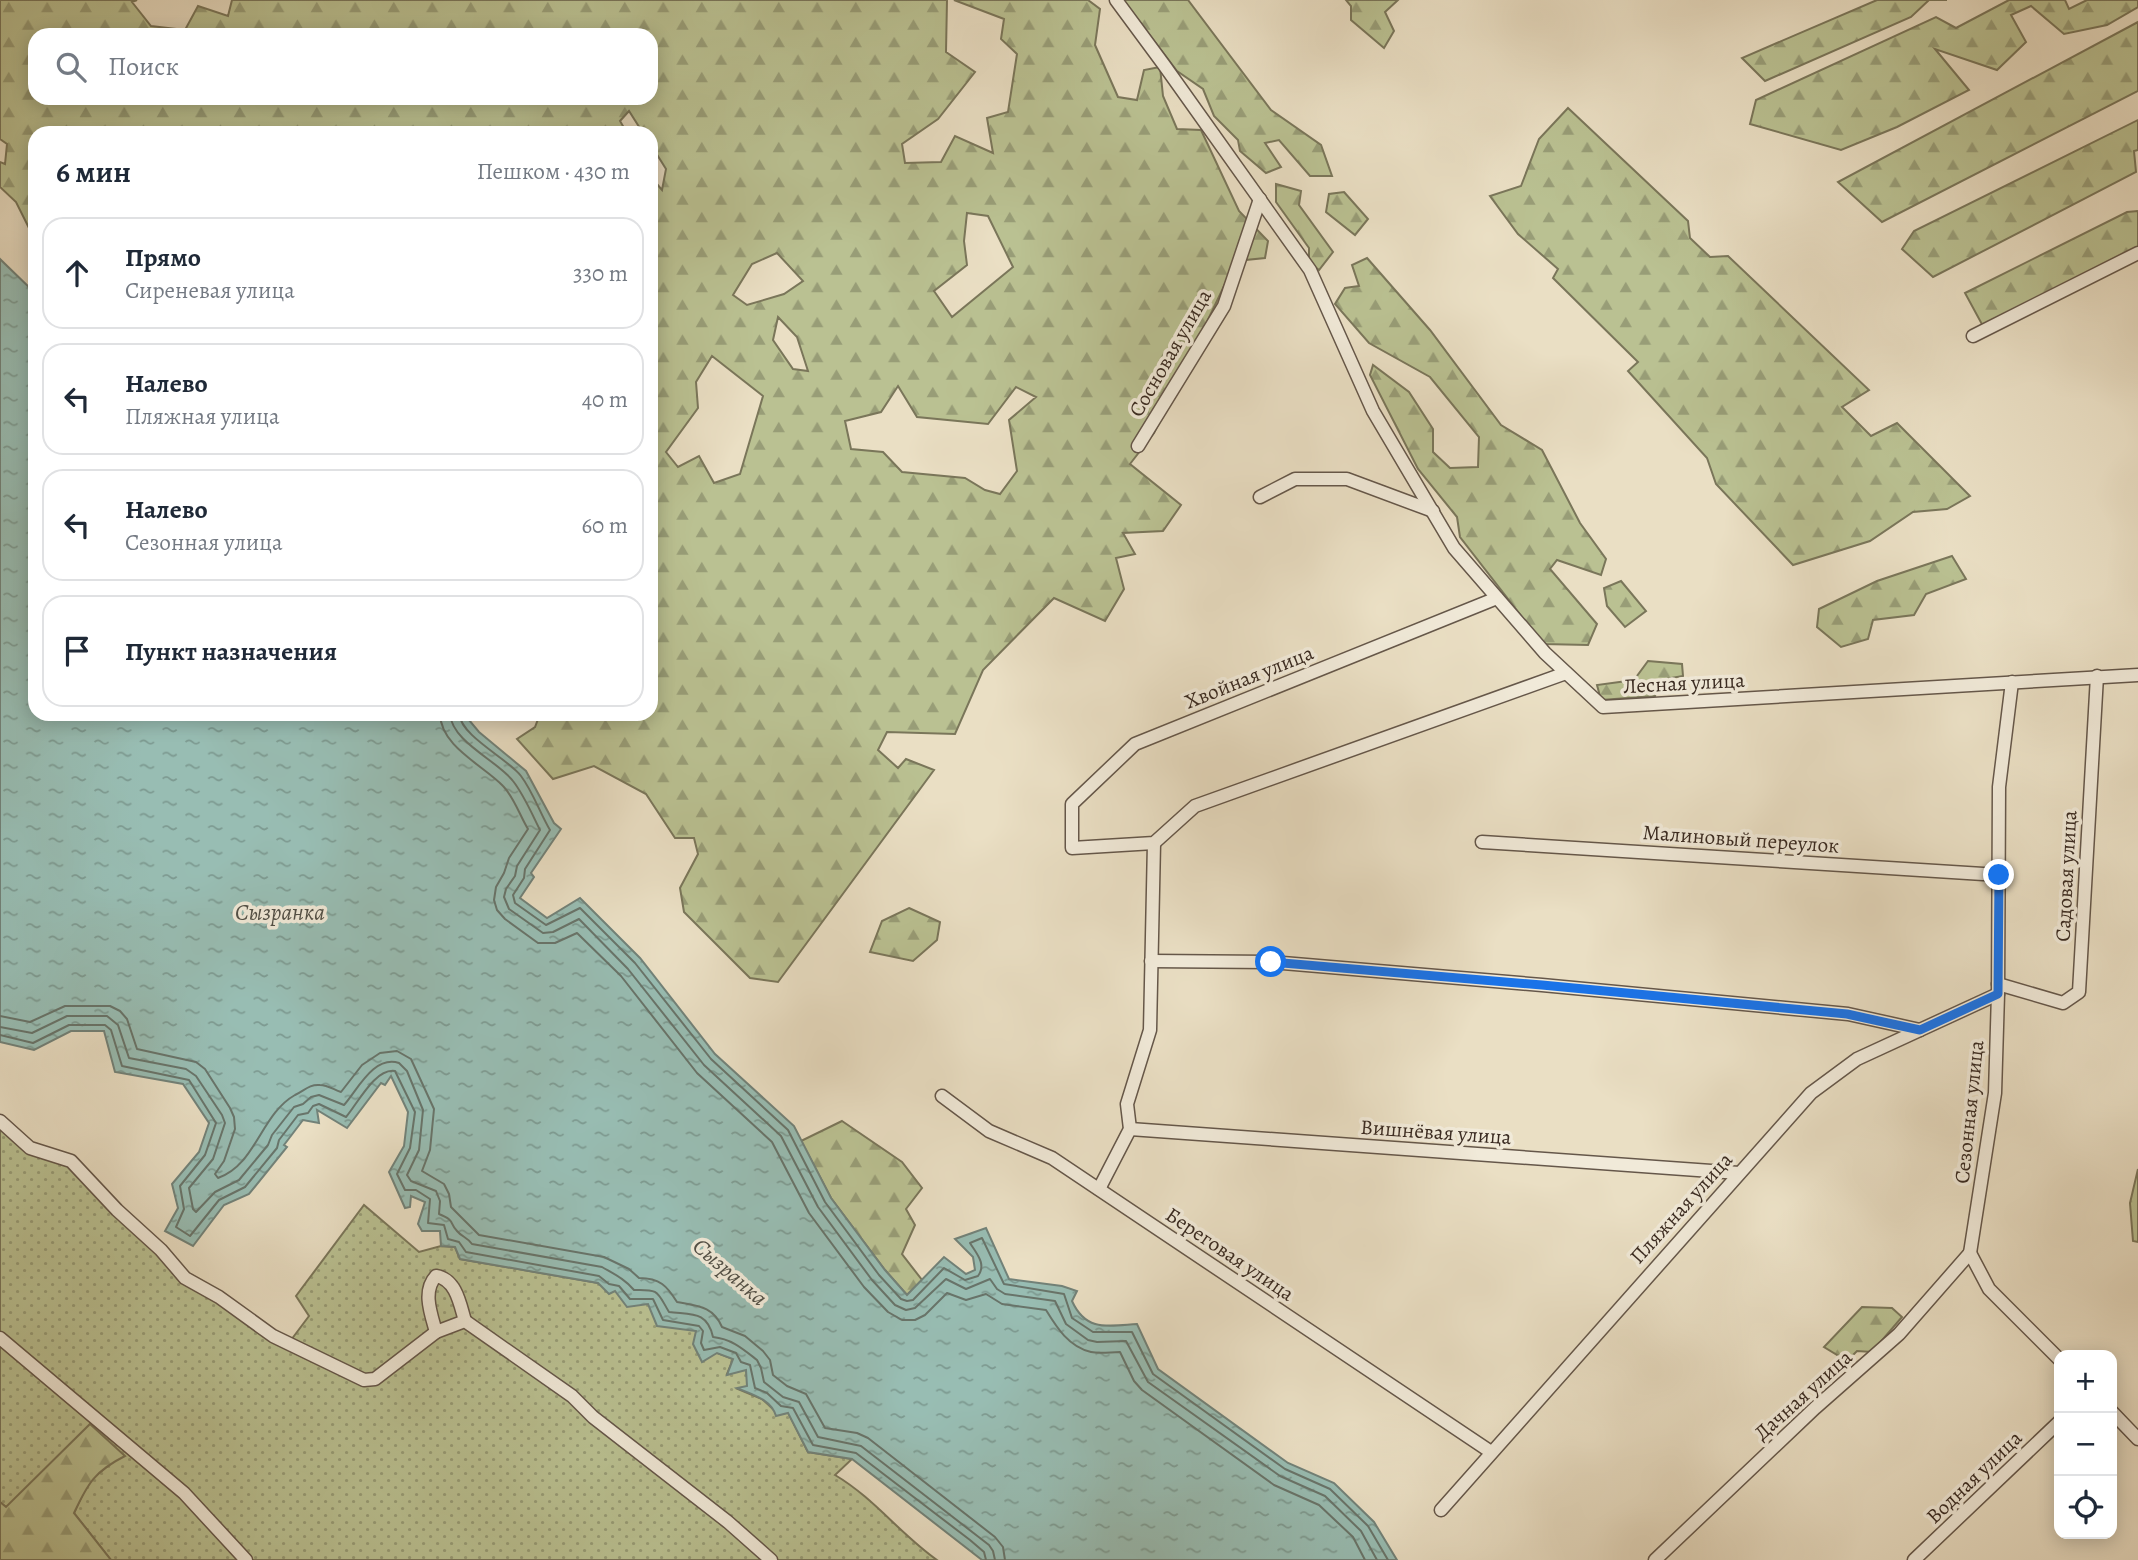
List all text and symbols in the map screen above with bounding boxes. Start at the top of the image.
search box [28,28,658,105]
icon: search [52,48,90,86]
text: Поиск [108,49,179,84]
text: 6 мин [56,152,131,192]
text: Пешком · 430 m [477,156,630,187]
text: Прямо [125,240,201,275]
icon: ahead [58,254,96,292]
text: 330 m [573,258,628,289]
text: Сиреневая улица [125,275,295,306]
street label: Сосновая улица [1122,284,1218,422]
text: Налево [125,366,208,401]
icon: left [58,380,96,418]
text: 40 m [582,384,628,415]
text: Пляжная улица [125,401,280,432]
text: Налево [125,492,208,527]
icon: left [58,506,96,544]
text: 60 m [581,510,628,541]
text: Сезонная улица [125,527,283,558]
icon: arrive [58,632,96,670]
text: Пункт назначения [125,634,337,669]
street label: Хвойная улица [1180,638,1318,716]
street label: Лесная улица [1622,666,1746,700]
street label: Садовая улица [2049,809,2083,942]
street label: Малиновый переулок [1642,818,1840,860]
route end [1983,859,2014,890]
water label: Сызранка [235,897,325,928]
route start [1255,946,1286,977]
street label: Сезонная улица [1948,1039,1990,1185]
street label: Вишнёвая улица [1360,1113,1513,1151]
street label: Пляжная улица [1623,1146,1739,1270]
street label: Береговая улица [1160,1201,1300,1308]
water label: Сызранка [686,1231,774,1313]
street label: Дачная улица [1748,1343,1858,1447]
map controls [2054,1350,2117,1539]
button: + [2054,1350,2117,1413]
button: − [2054,1413,2117,1476]
street label: Водная улица [1920,1424,2028,1530]
button: locate [2054,1476,2117,1539]

